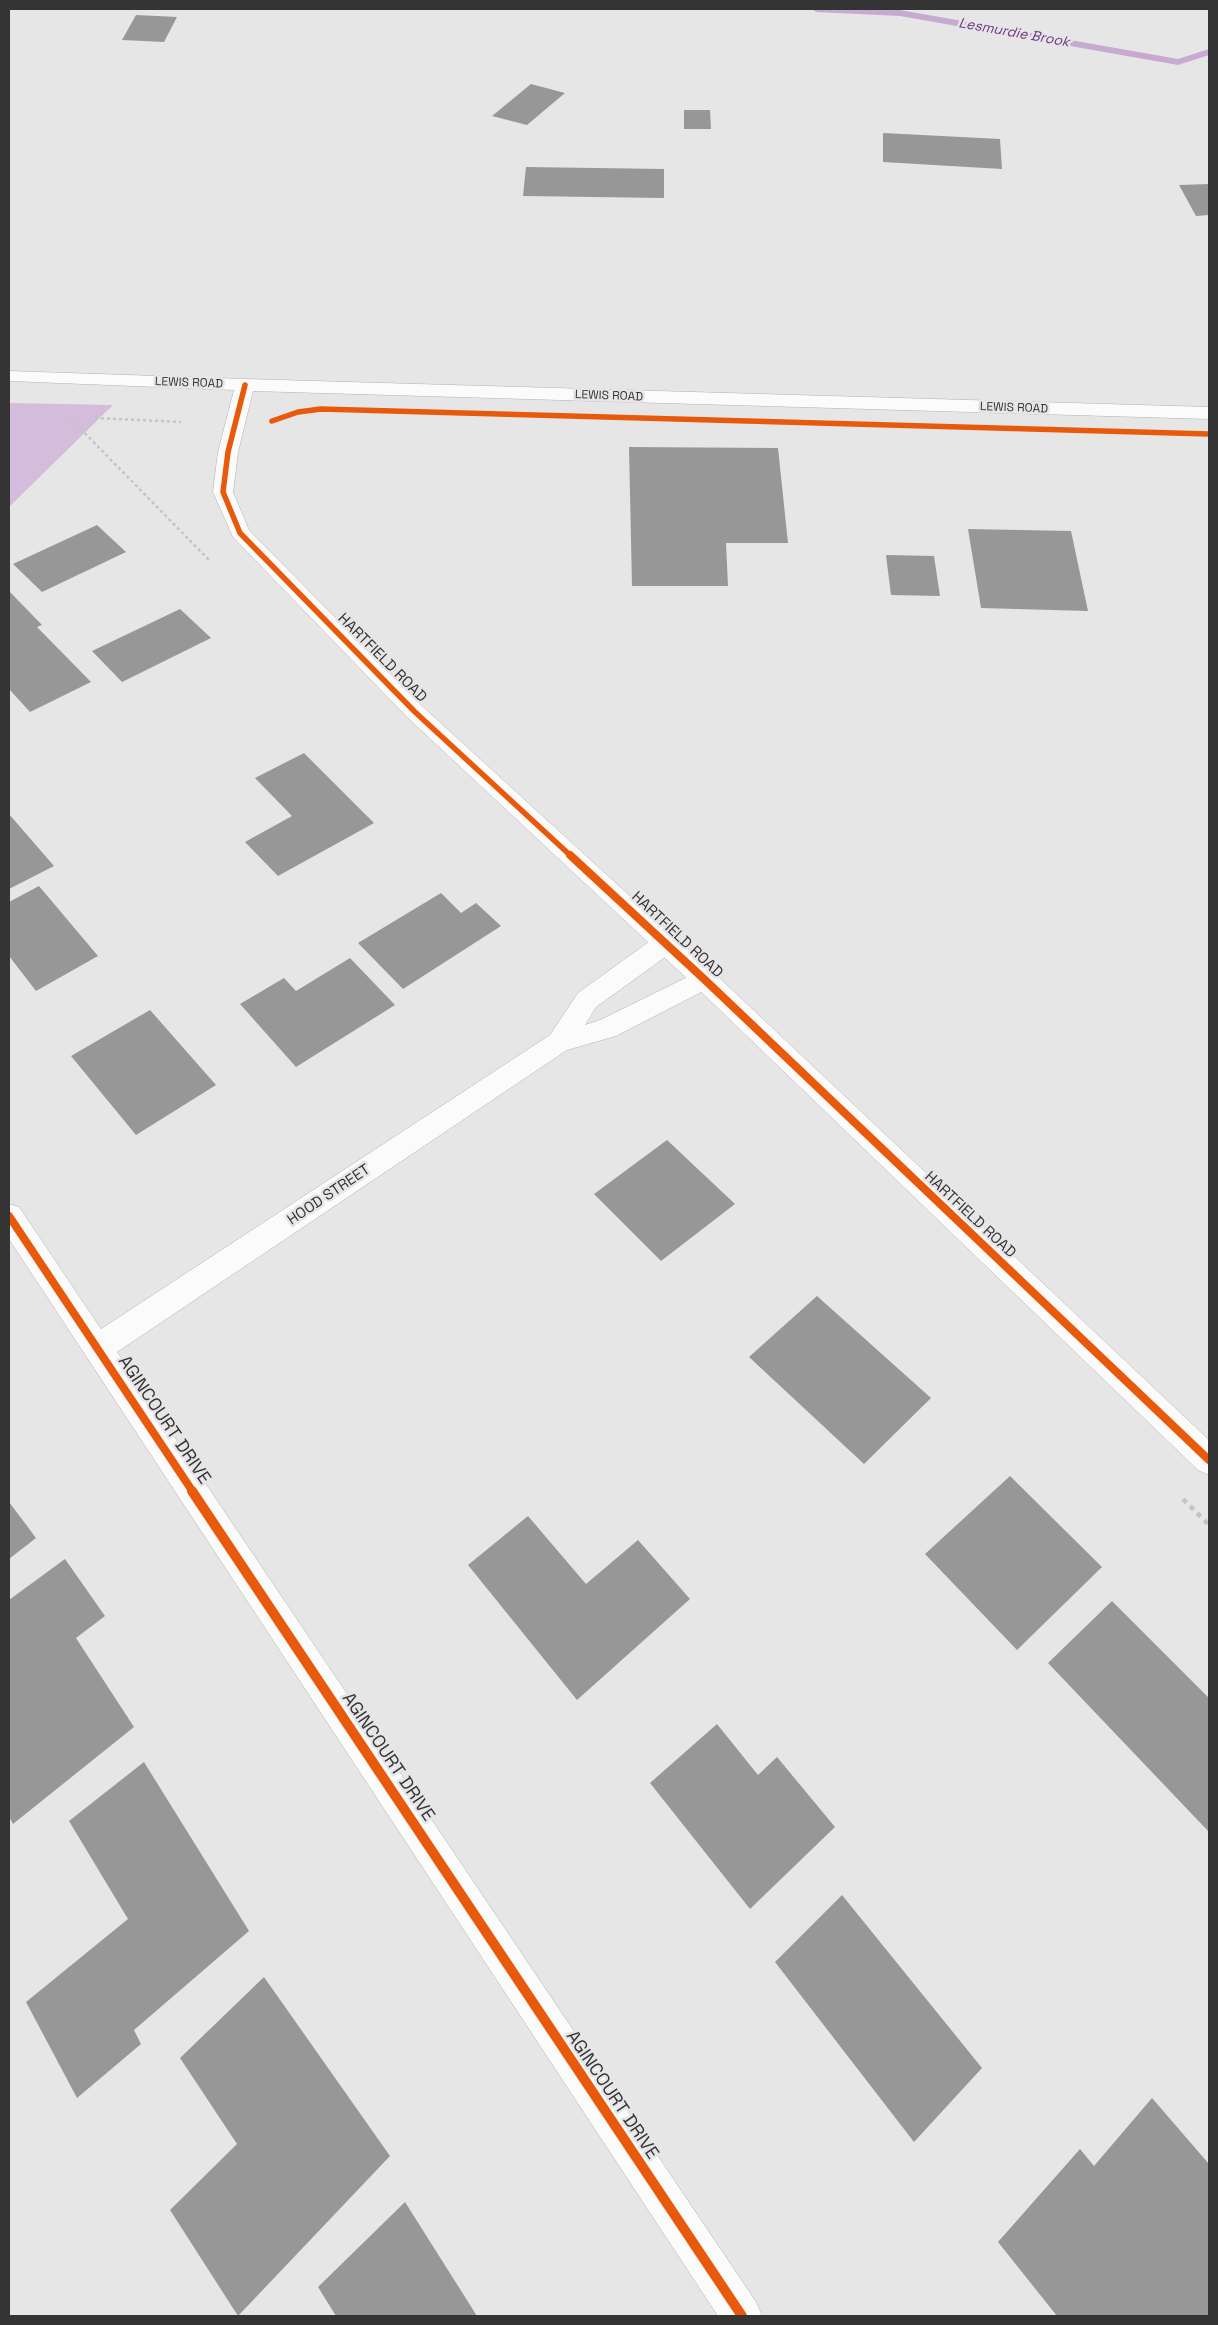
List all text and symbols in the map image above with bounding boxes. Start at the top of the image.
water label: Lesmurdie Brook [957,15,1071,51]
street label: LEWIS ROAD [155,375,223,391]
street label: LEWIS ROAD [575,388,643,404]
street label: LEWIS ROAD [980,400,1048,416]
street label: HARTFIELD ROAD [334,610,430,706]
street label: HARTFIELD ROAD [628,888,726,982]
street label: HOOD STREET [284,1161,374,1229]
street label: HARTFIELD ROAD [921,1168,1019,1262]
street label: AGINCOURT DRIVE [113,1352,215,1488]
street label: AGINCOURT DRIVE [337,1689,439,1825]
street label: AGINCOURT DRIVE [561,2027,663,2163]

